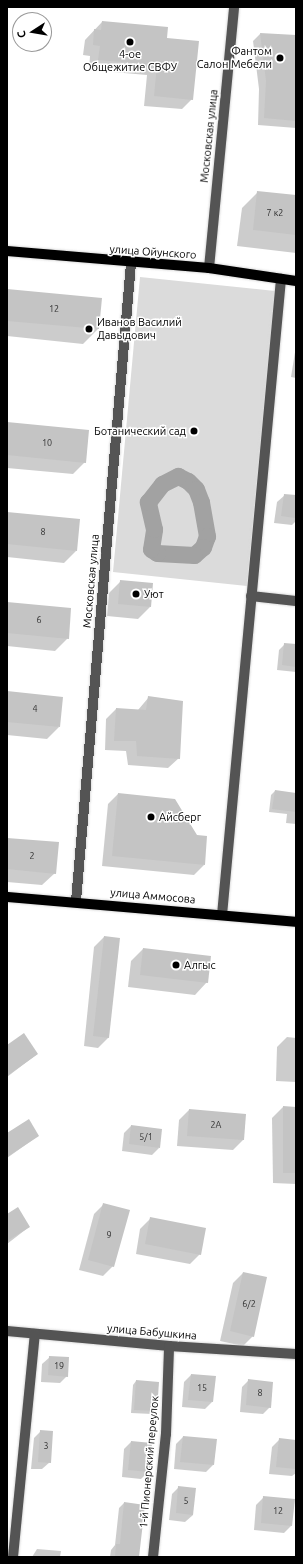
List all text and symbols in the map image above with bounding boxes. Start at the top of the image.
north arrow [12,12,52,52]
text: С [15,30,28,39]
marker: 4-ое Общежитие СВФУ [125,37,135,47]
place label: Фантом Салон Мебели [197,45,272,71]
place label: 4-ое Общежитие СВФУ [83,48,177,74]
marker: Фантом Салон Мебели [275,53,285,63]
street label: Московская улица [198,89,220,183]
house number: 7 к2 [267,208,283,218]
street label: улица Ойунского [109,242,197,262]
house number: 12 [49,304,59,314]
place label: Иванов Василий Давыдович [97,316,182,342]
marker: Иванов Василий Давыдович [84,324,94,334]
place label: Ботанический сад [94,424,186,438]
marker: Ботанический сад [189,426,199,436]
house number: 10 [42,438,52,448]
house number: 8 [40,527,46,537]
street label: Московская улица [80,534,102,628]
place label: Уют [144,587,164,601]
marker: Уют [131,589,141,599]
house number: 6 [36,615,42,625]
house number: 4 [32,704,38,714]
place label: Айсберг [159,810,201,824]
marker: Айсберг [146,812,156,822]
house number: 2 [29,851,35,861]
street label: улица Аммосова [110,886,196,906]
place label: Алгыс [184,958,216,972]
marker: Алгыс [171,960,181,970]
house number: 2А [211,1120,221,1130]
house number: 5/1 [139,1132,153,1142]
house number: 9 [106,1230,112,1240]
house number: 6/2 [242,1299,256,1309]
street label: улица Бабушкина [107,1322,197,1342]
house number: 19 [54,1361,64,1371]
house number: 15 [197,1383,207,1393]
house number: 8 [257,1388,263,1398]
street label: 1-й Пионерский переулок [137,1395,161,1529]
house number: 3 [43,1441,49,1451]
house number: 5 [183,1496,189,1506]
house number: 12 [273,1506,283,1516]

